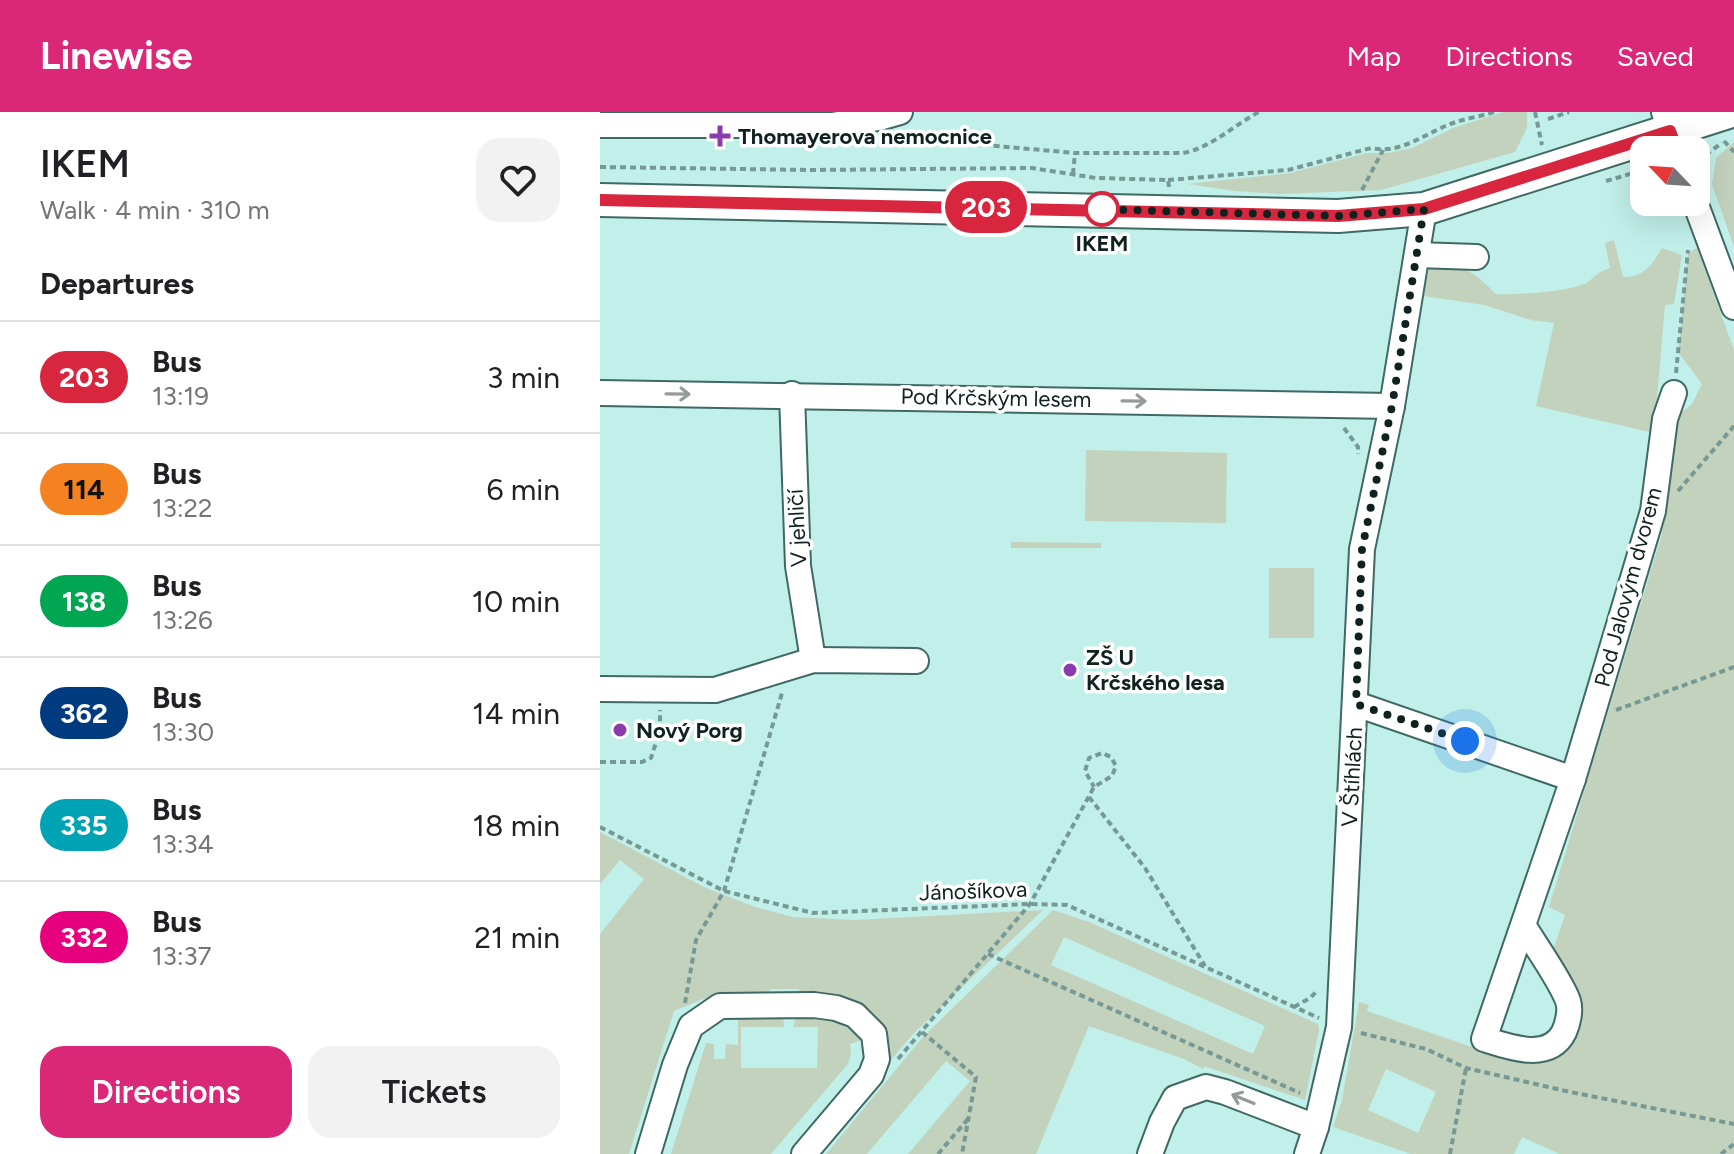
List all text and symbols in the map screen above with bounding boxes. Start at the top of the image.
text: Linewise [40,33,193,79]
text: Map [1347,39,1401,73]
text: Directions [1445,39,1573,73]
text: Saved [1617,39,1694,73]
place label: Thomayerova nemocnice [738,123,992,150]
marker: Thomayerova nemocnice [709,125,731,147]
north arrow [1630,136,1710,216]
map controls [1630,136,1710,216]
button: heart [476,138,560,222]
text: IKEM [40,141,130,187]
line badge: 203 [940,181,1032,233]
text: 203 [961,190,1011,224]
marker: IKEM [1085,192,1119,226]
text: Walk · 4 min · 310 m [40,194,270,226]
place label: IKEM [1076,230,1128,257]
text: Departures [40,265,194,302]
text: Bus [152,343,201,380]
text: 3 min [487,359,560,396]
text: 203 [59,360,109,394]
text: 13:19 [152,380,209,412]
street label: Pod Krčským lesem [900,383,1092,413]
one-way arrow [664,386,691,401]
one-way arrow [1120,393,1147,409]
text: Bus [152,455,201,492]
text: 6 min [486,471,560,508]
text: 114 [63,472,105,506]
street label: Pod Jalovým dvorem [1588,484,1668,690]
street label: V jehličí [781,488,813,568]
text: 13:22 [152,492,213,524]
text: Bus [152,567,201,604]
text: 10 min [472,583,560,620]
text: 138 [62,584,106,618]
text: 13:26 [152,604,213,636]
place label: ZŠ U Krčského lesa [1086,644,1225,696]
marker: ZŠ U Krčského lesa [1061,661,1079,679]
text: Bus [152,679,201,716]
text: 14 min [472,695,560,732]
text: 362 [60,696,108,730]
text: 13:30 [152,716,214,748]
place label: Nový Porg [636,717,743,744]
marker: Nový Porg [611,721,629,739]
your location [1445,721,1485,761]
street label: V Štíhlách [1336,726,1368,828]
text: Bus [152,791,201,828]
text: 18 min [473,807,560,844]
text: 335 [60,808,108,842]
text: 13:34 [152,828,214,860]
street label: Jánošíkova [918,876,1028,906]
text: Bus [152,903,201,940]
text: 21 min [474,919,560,956]
text: 332 [60,920,108,954]
text: 13:37 [152,940,212,972]
button: Directions [40,1046,292,1138]
button: Tickets [308,1046,560,1138]
one-way arrow [1231,1091,1256,1105]

